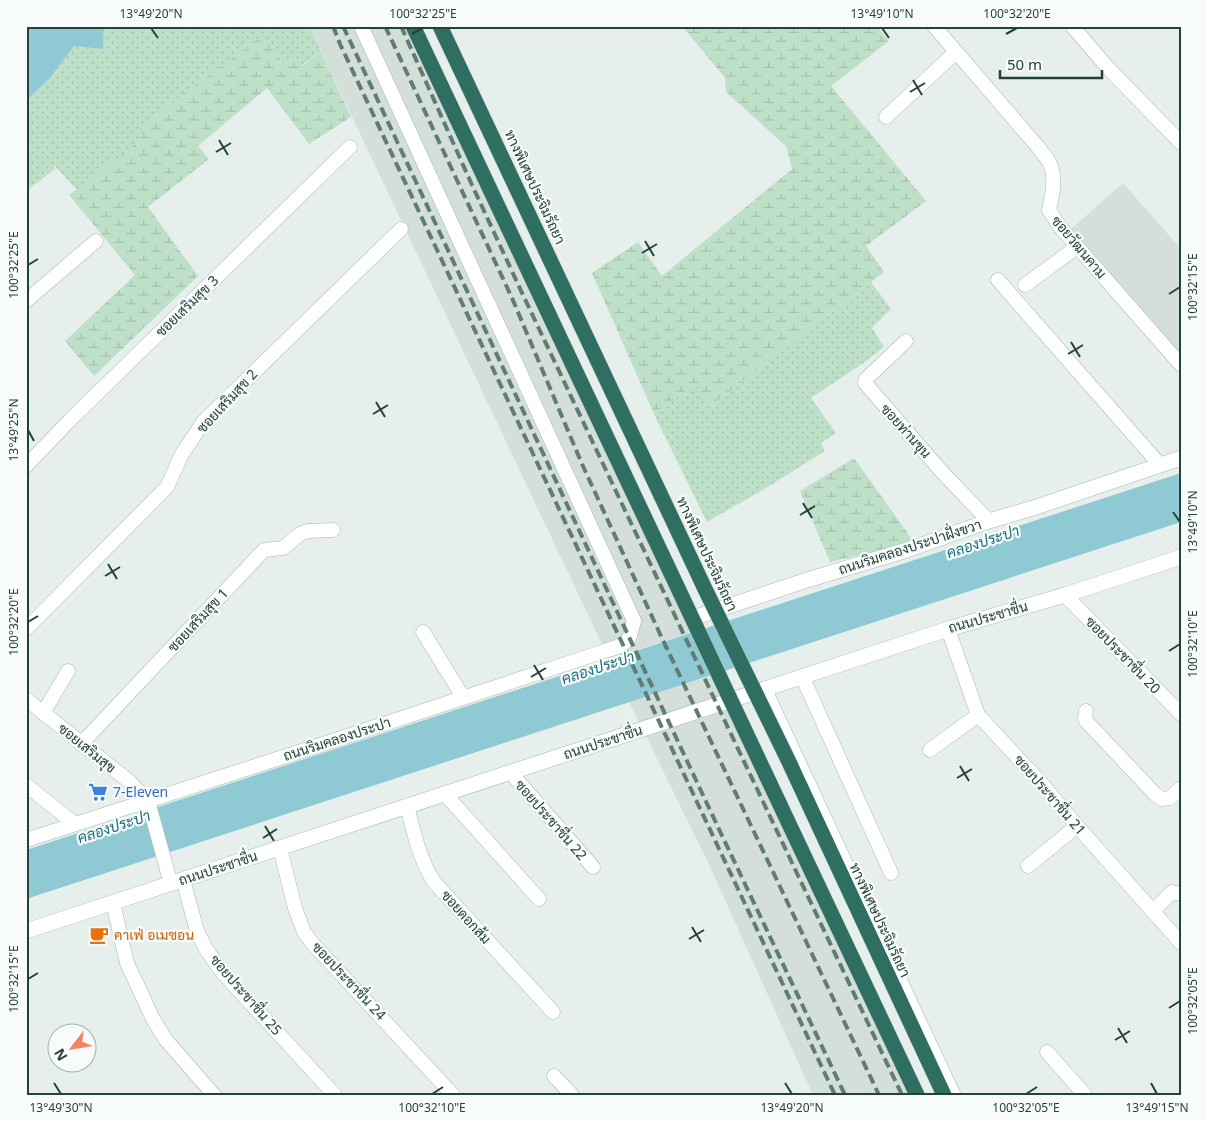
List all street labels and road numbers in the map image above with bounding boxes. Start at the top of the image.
street label: ทางพิเศษประจิมรัถยา [501,126,570,247]
street label: ซอยวัฒนคาม [1048,211,1111,282]
street label: ซอยเสริมสุข 3 [151,271,223,341]
street label: ซอยเสริมสุข 2 [192,365,262,437]
street label: ซอยท่านขุน [876,399,936,463]
street label: ทางพิเศษประจิมรัถยา [673,493,742,614]
street label: ถนนริมคลองประปาฝั่งขวา [835,513,984,579]
street label: ซอยเสริมสุข 1 [163,584,233,656]
street label: ถนนประชาชื่น [945,594,1030,637]
street label: ซอยประชาชื่น 20 [1082,610,1167,697]
street label: ถนนริมคลองประปา [281,712,393,765]
street label: ซอยเสริมสุข [54,718,120,778]
street label: ถนนประชาชื่น [560,718,645,763]
street label: ซอยประชาชื่น 21 [1010,749,1092,839]
street label: ซอยประชาชื่น 22 [511,774,593,864]
street label: ถนนประชาชื่น [175,844,260,889]
street label: ทางพิเศษประจิมรัถยา [846,859,915,980]
street label: ซอยดอกส้ม [437,886,496,948]
street label: ซอยประชาชื่น 24 [308,936,392,1024]
street label: ซอยประชาชื่น 25 [206,949,288,1039]

